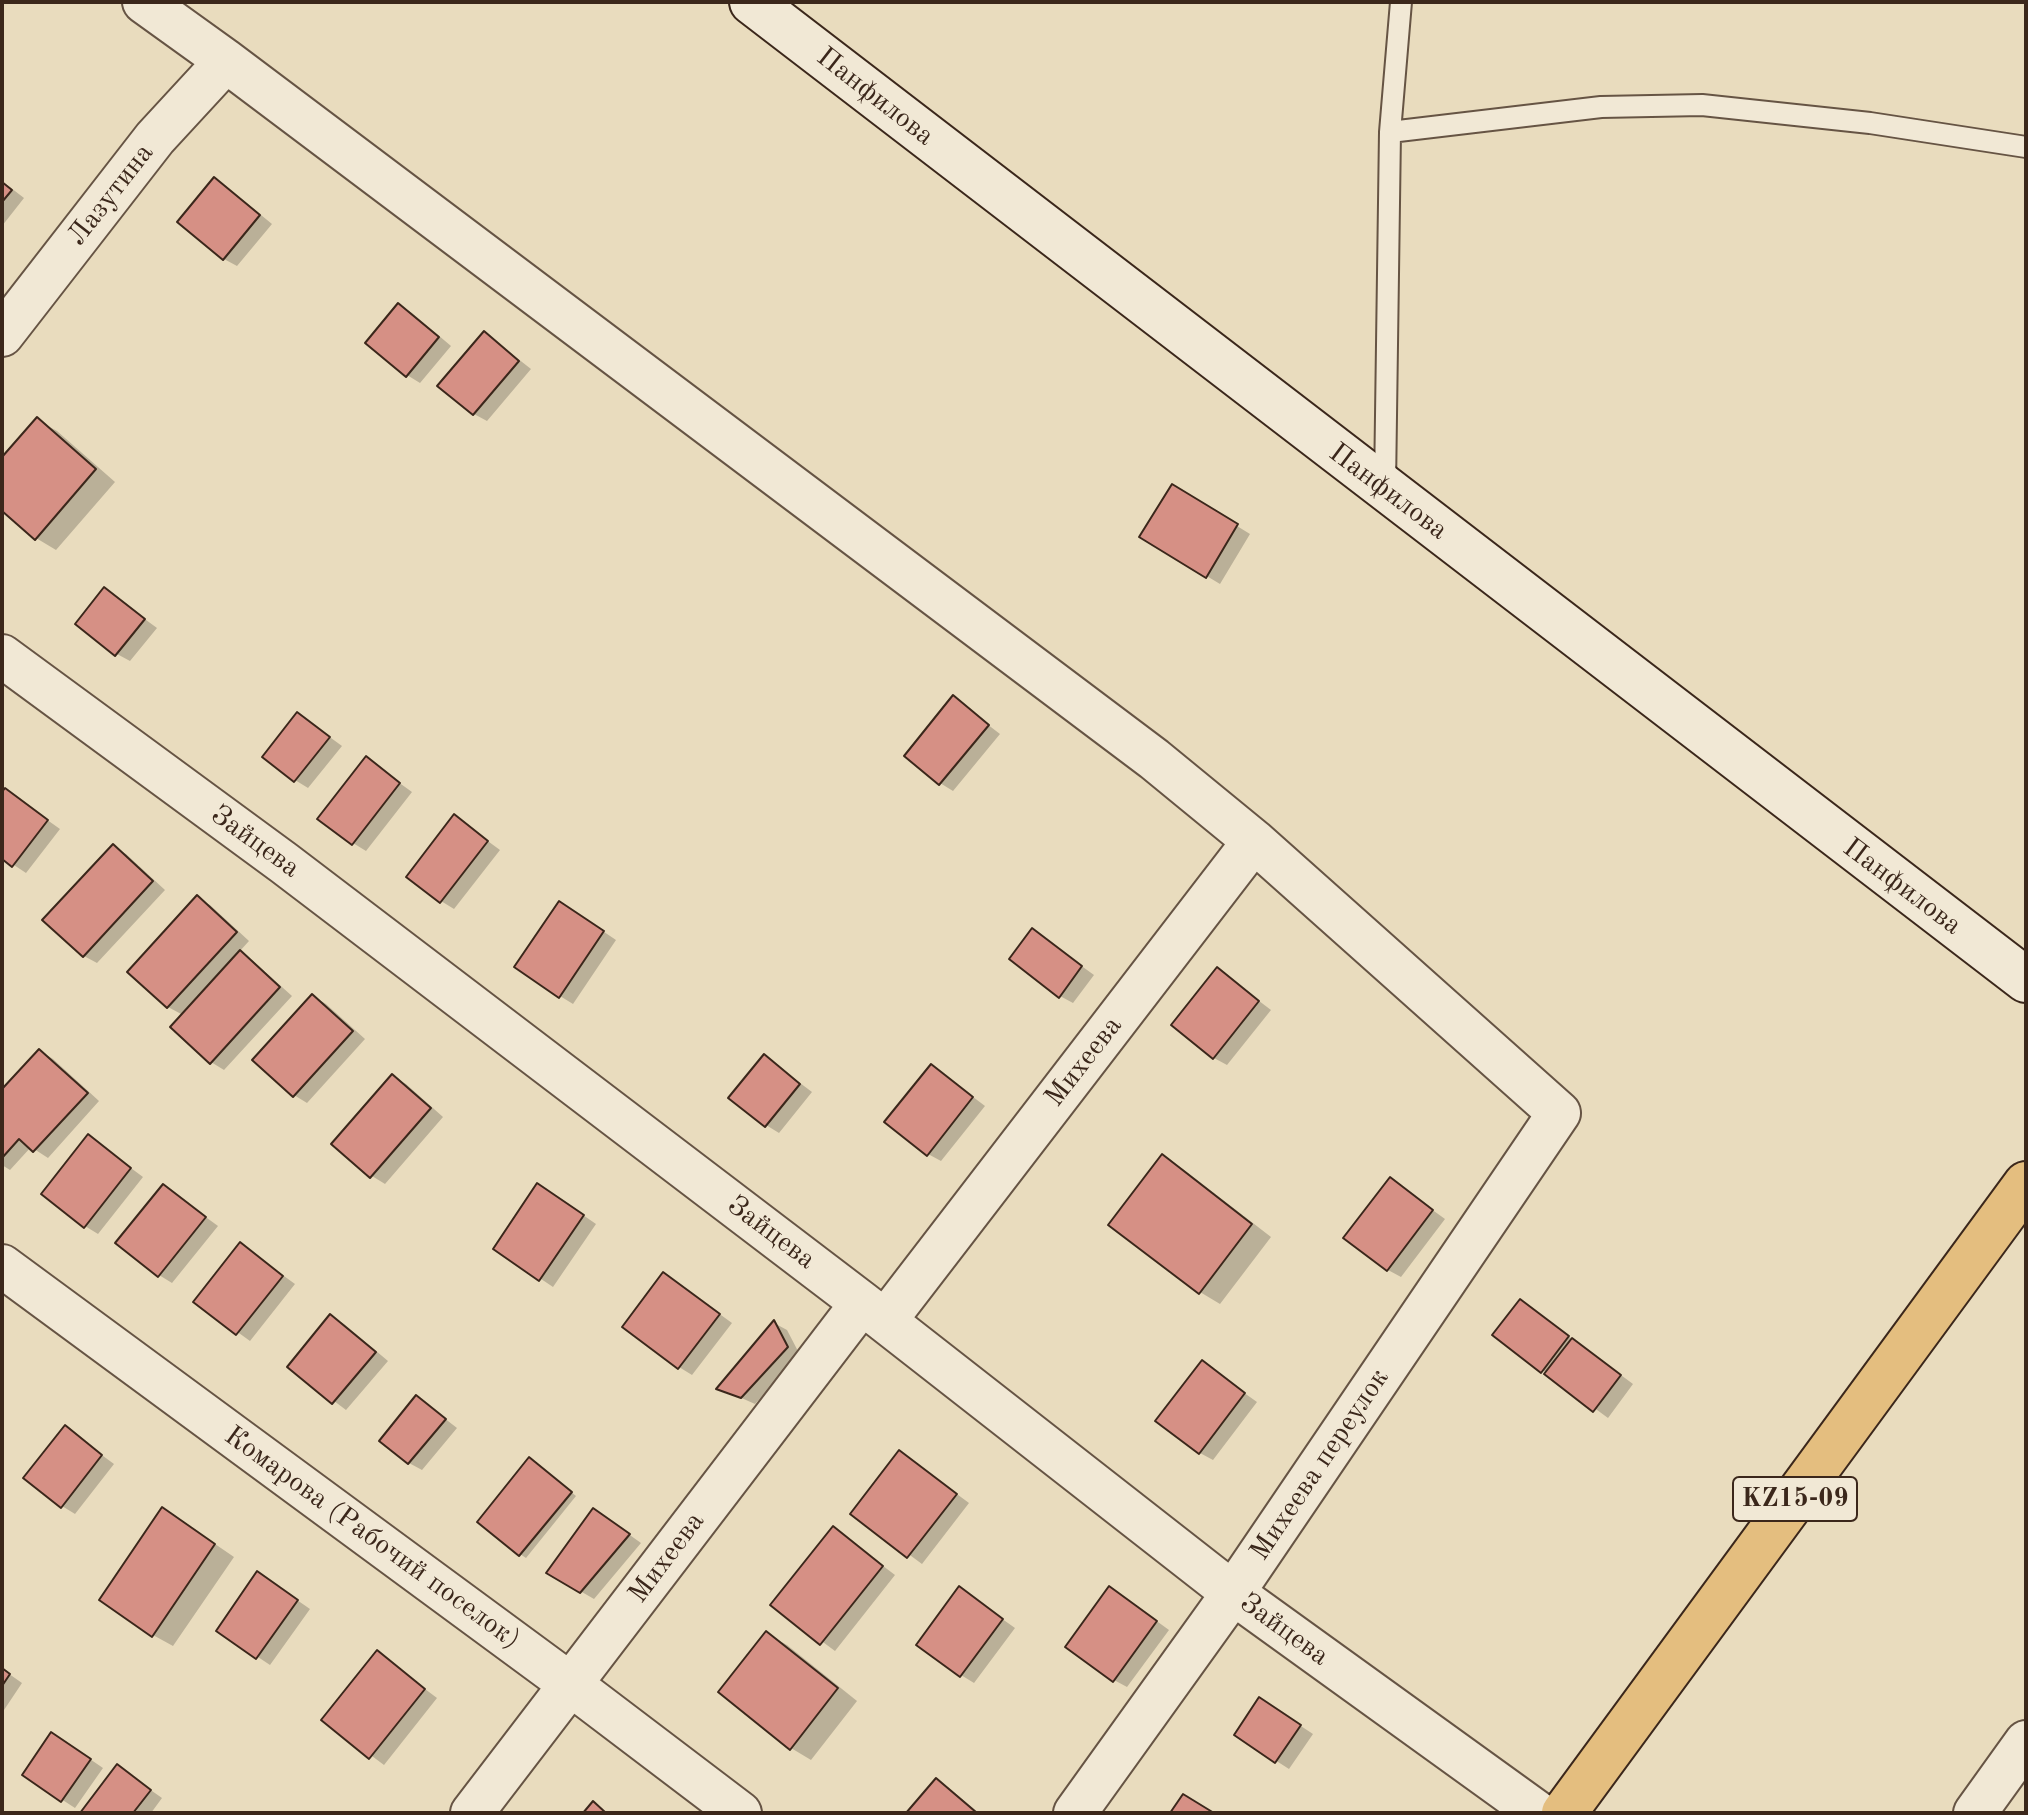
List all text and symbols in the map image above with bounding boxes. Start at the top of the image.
street label: Панфилова [809,41,941,153]
street label: Лазутина [61,137,161,253]
street label: Панфилова [1322,436,1454,548]
street label: Зайцева [204,798,306,886]
street label: Панфилова [1836,831,1968,943]
street label: Михеева [1038,1010,1130,1114]
street label: Зайцева [720,1189,822,1277]
street label: Михеева переулок [1243,1363,1397,1567]
street label: Комарова (Рабочий поселок) [218,1419,526,1657]
road number: KZ15-09 [1733,1477,1857,1521]
street label: Михеева [622,1506,712,1610]
street label: Зайцева [1233,1586,1335,1674]

